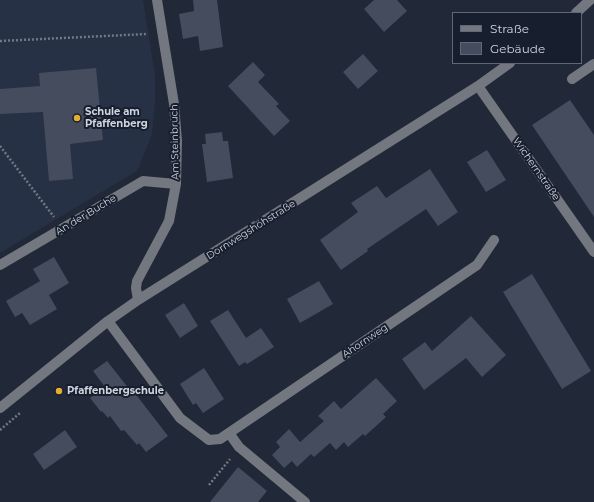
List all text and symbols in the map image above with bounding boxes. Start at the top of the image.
legend [452,12,582,64]
text: Straße [490,21,529,36]
text: Gebäude [490,41,545,56]
street label: Am Steinbruch [168,104,182,180]
place label: Schule am Pfaffenberg [85,106,148,130]
marker: Schule am Pfaffenberg [72,113,82,123]
street label: Wichernstraße [510,135,562,203]
street label: An der Buche [54,192,118,238]
street label: Dornwegshöhstraße [204,198,298,262]
street label: Ahornweg [340,321,390,361]
place label: Pfaffenbergschule [67,385,164,397]
marker: Pfaffenbergschule [54,386,64,396]

